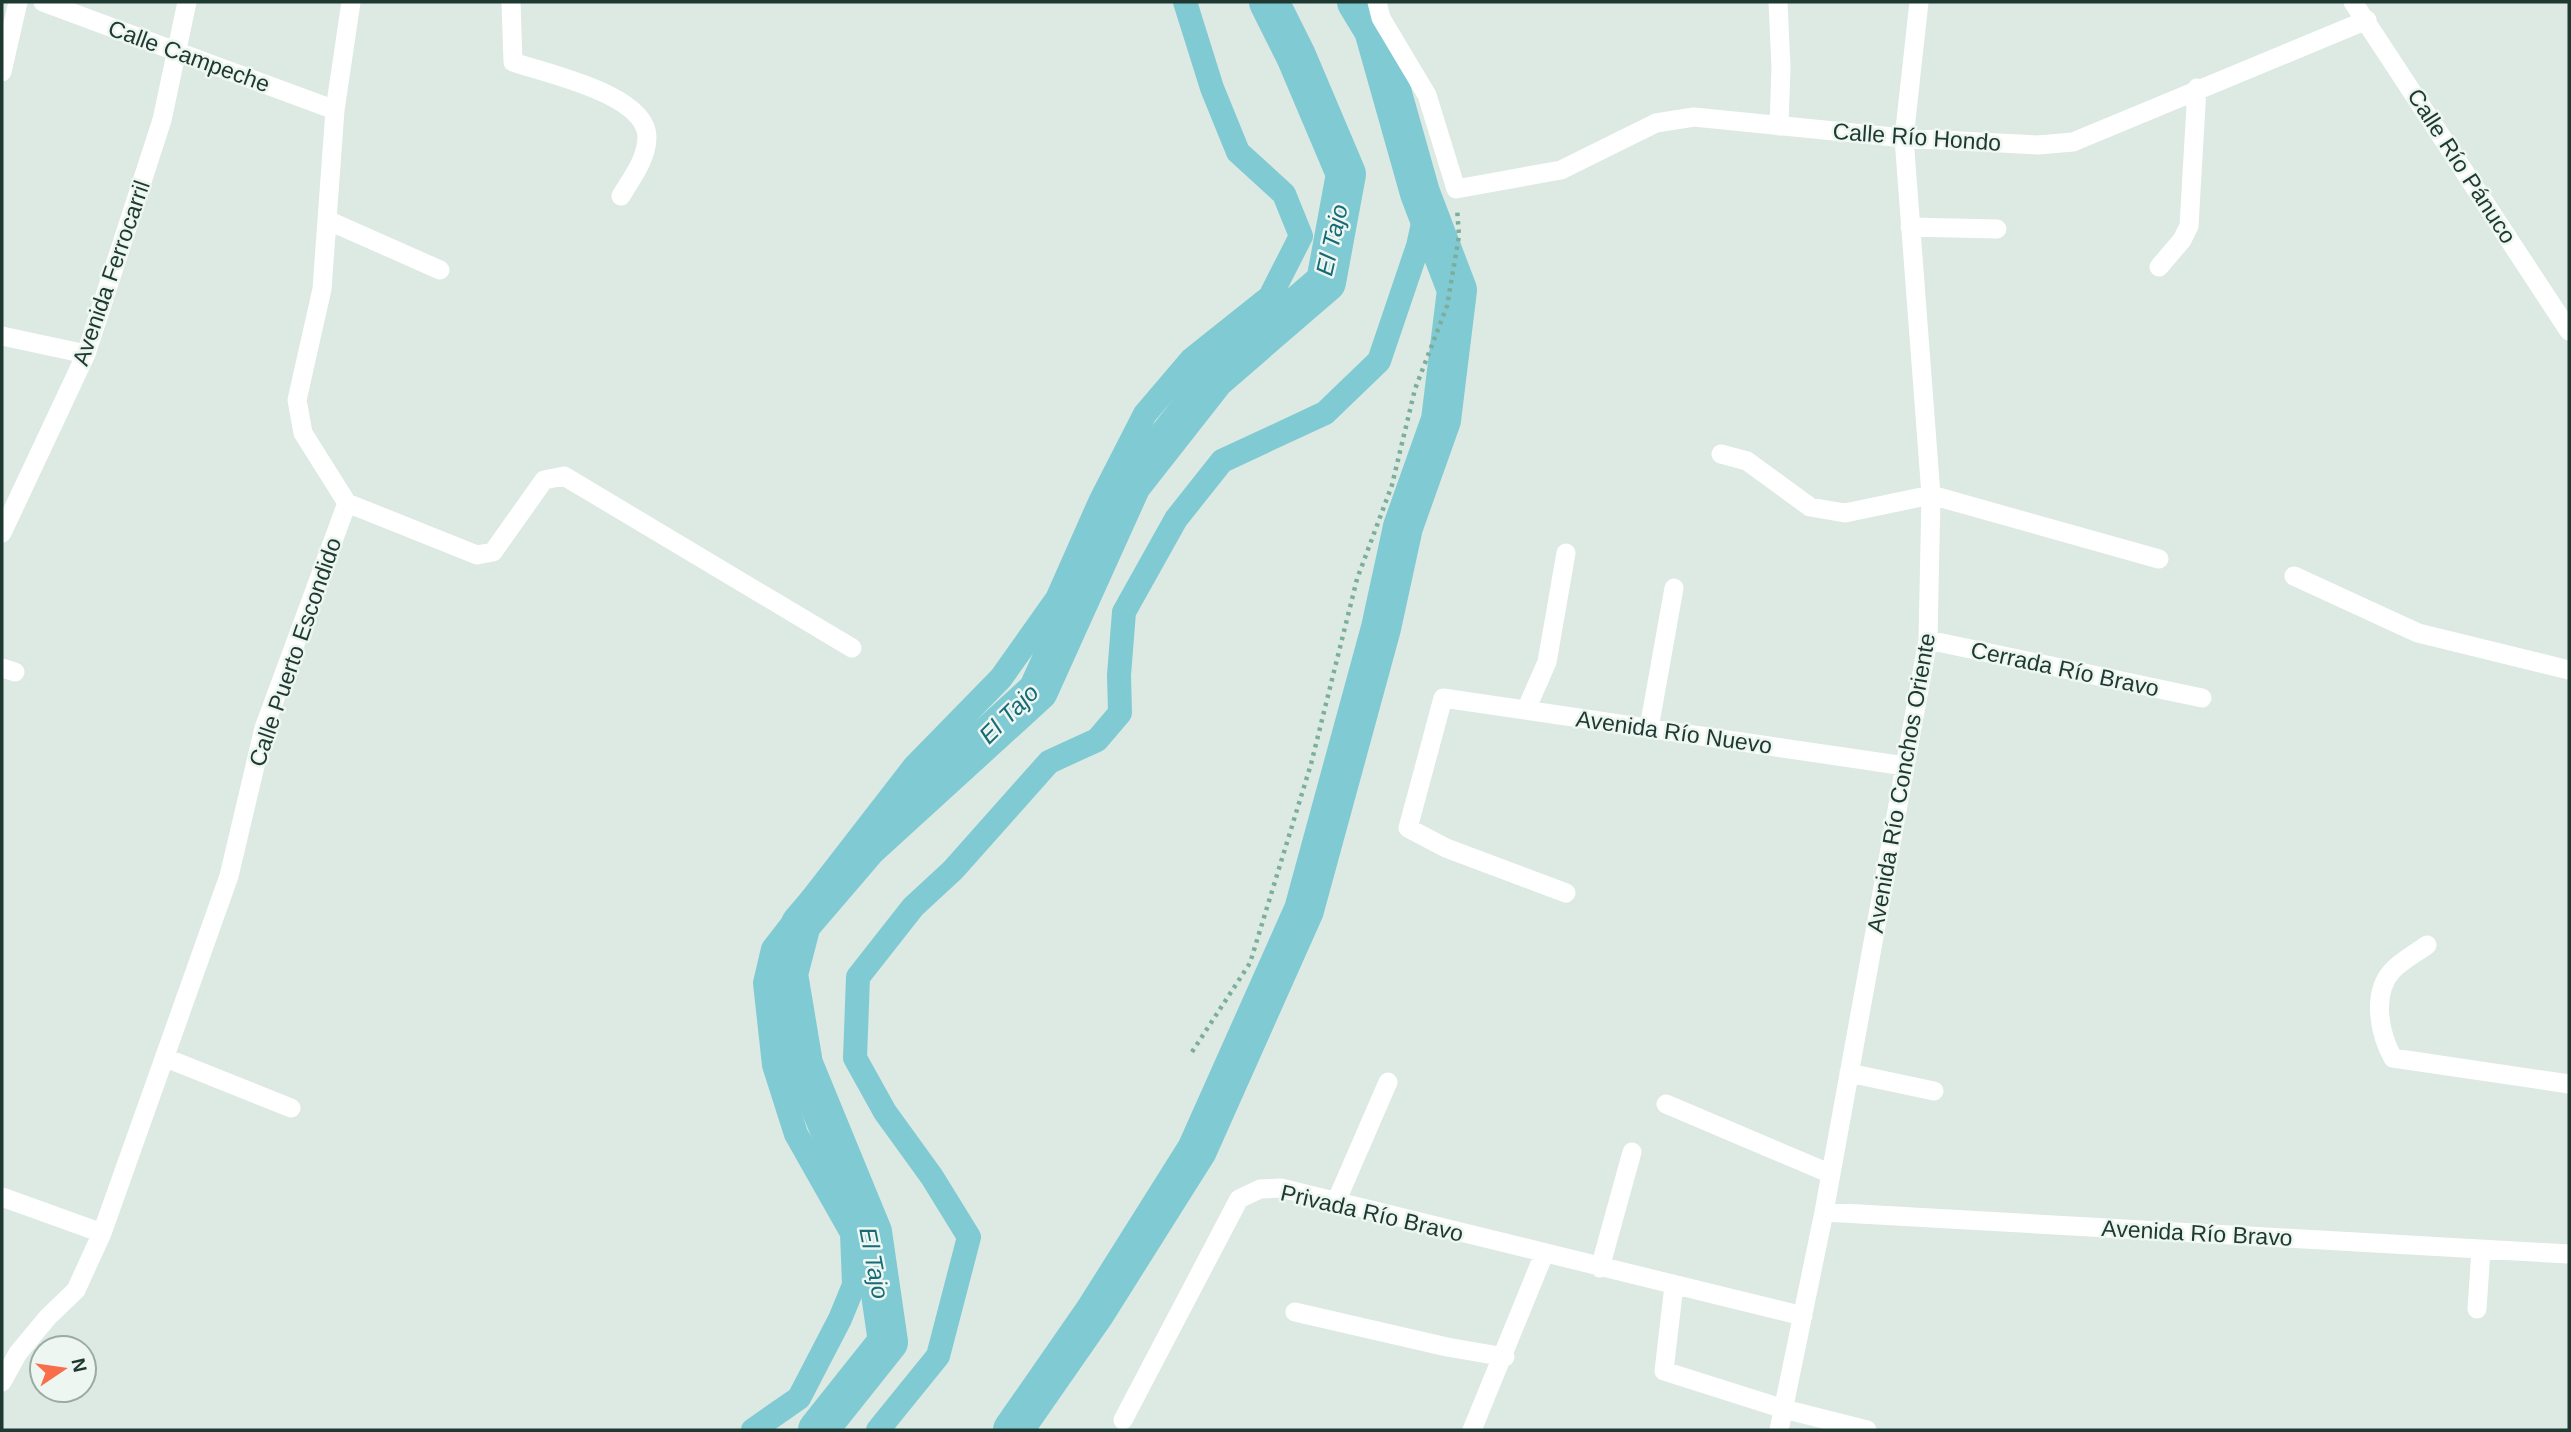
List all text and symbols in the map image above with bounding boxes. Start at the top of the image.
street label: Calle Campeche [105,15,273,97]
street label: Calle Río Pánuco [2402,84,2522,248]
street label: Calle Río Hondo [1832,118,2002,156]
street label: Avenida Ferrocarril [67,177,155,369]
water label: El Tajo [1310,202,1353,278]
street label: Calle Puerto Escondido [244,534,346,770]
street label: Avenida Río Conchos Oriente [1862,631,1940,935]
street label: Cerrada Río Bravo [1969,636,2161,702]
water label: El Tajo [973,678,1044,749]
street label: Avenida Río Nuevo [1574,705,1774,759]
street label: Privada Río Bravo [1278,1179,1466,1247]
street label: Avenida Río Bravo [2101,1215,2293,1251]
water label: El Tajo [854,1225,895,1301]
north arrow [28,1334,98,1404]
text: N [67,1356,91,1374]

